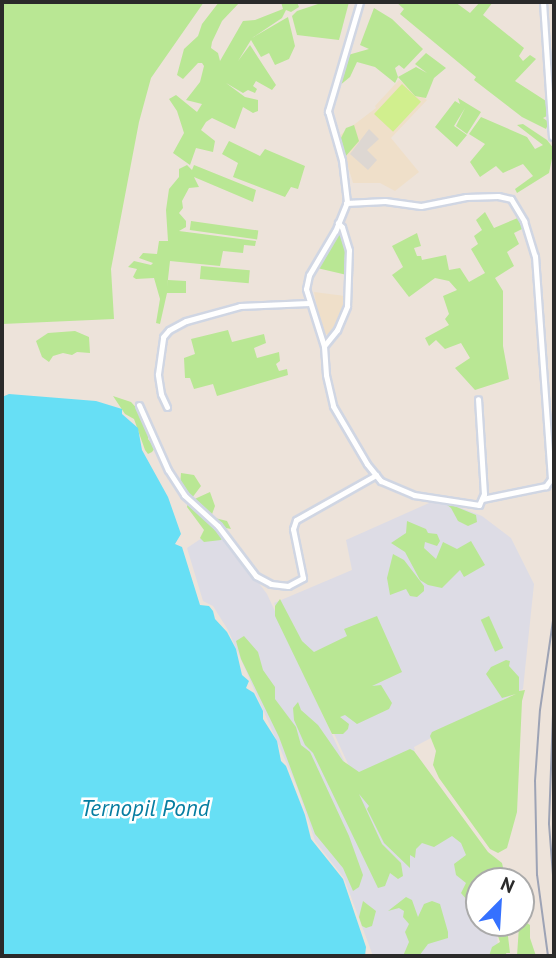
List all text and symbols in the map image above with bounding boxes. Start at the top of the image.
water label: Ternopil Pond [81,794,209,822]
north arrow [465,867,535,937]
text: N [497,871,518,898]

